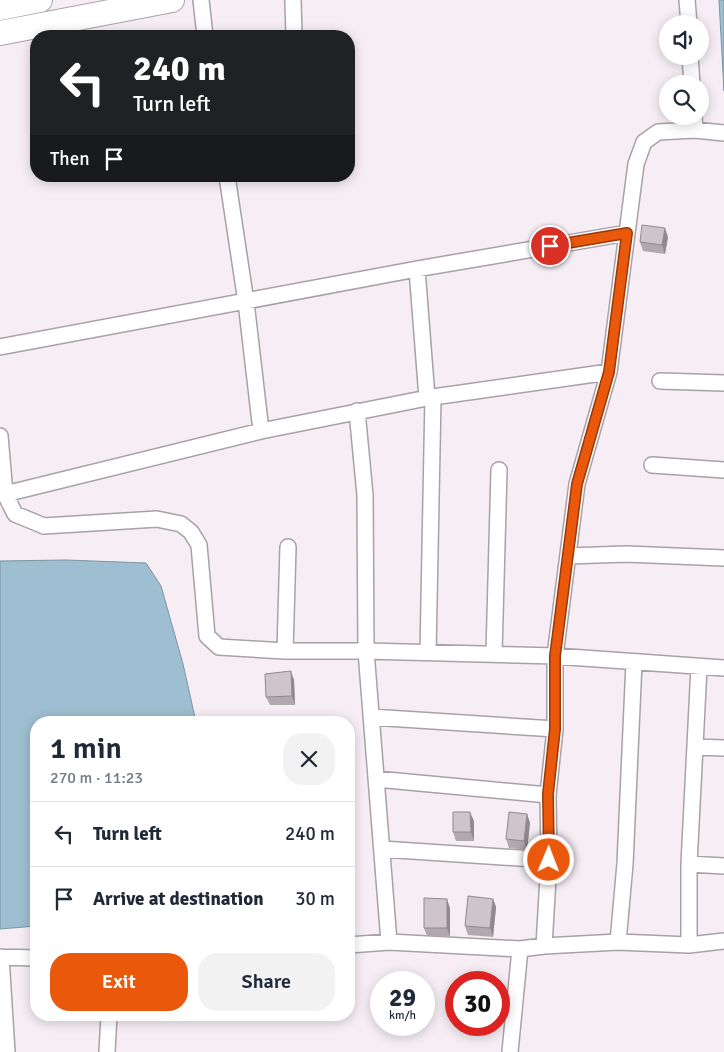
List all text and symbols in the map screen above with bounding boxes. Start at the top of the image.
map controls [659,15,709,125]
button: sound [659,15,709,65]
text: 240 m [133,47,226,90]
icon: left [50,50,115,115]
button: search [659,75,709,125]
text: Turn left [133,90,211,117]
icon: arrive [100,145,128,173]
text: Then [50,147,90,171]
pin [529,225,571,267]
icon: arrive [536,232,564,260]
text: 1 min [50,730,122,767]
button: close [283,733,335,785]
text: 270 m · 11:23 [50,768,143,788]
icon: left [50,820,78,848]
text: Turn left [93,822,162,846]
text: 240 m [285,822,335,846]
position arrow [522,833,574,885]
icon: arrive [50,885,78,913]
text: Arrive at destination [93,887,264,911]
text: 30 m [295,887,335,911]
button: Exit [50,953,188,1011]
button: Share [198,953,335,1011]
speed limit sign: 30 [445,971,510,1036]
text: 29 [389,982,416,1013]
text: km/h [389,1008,416,1023]

